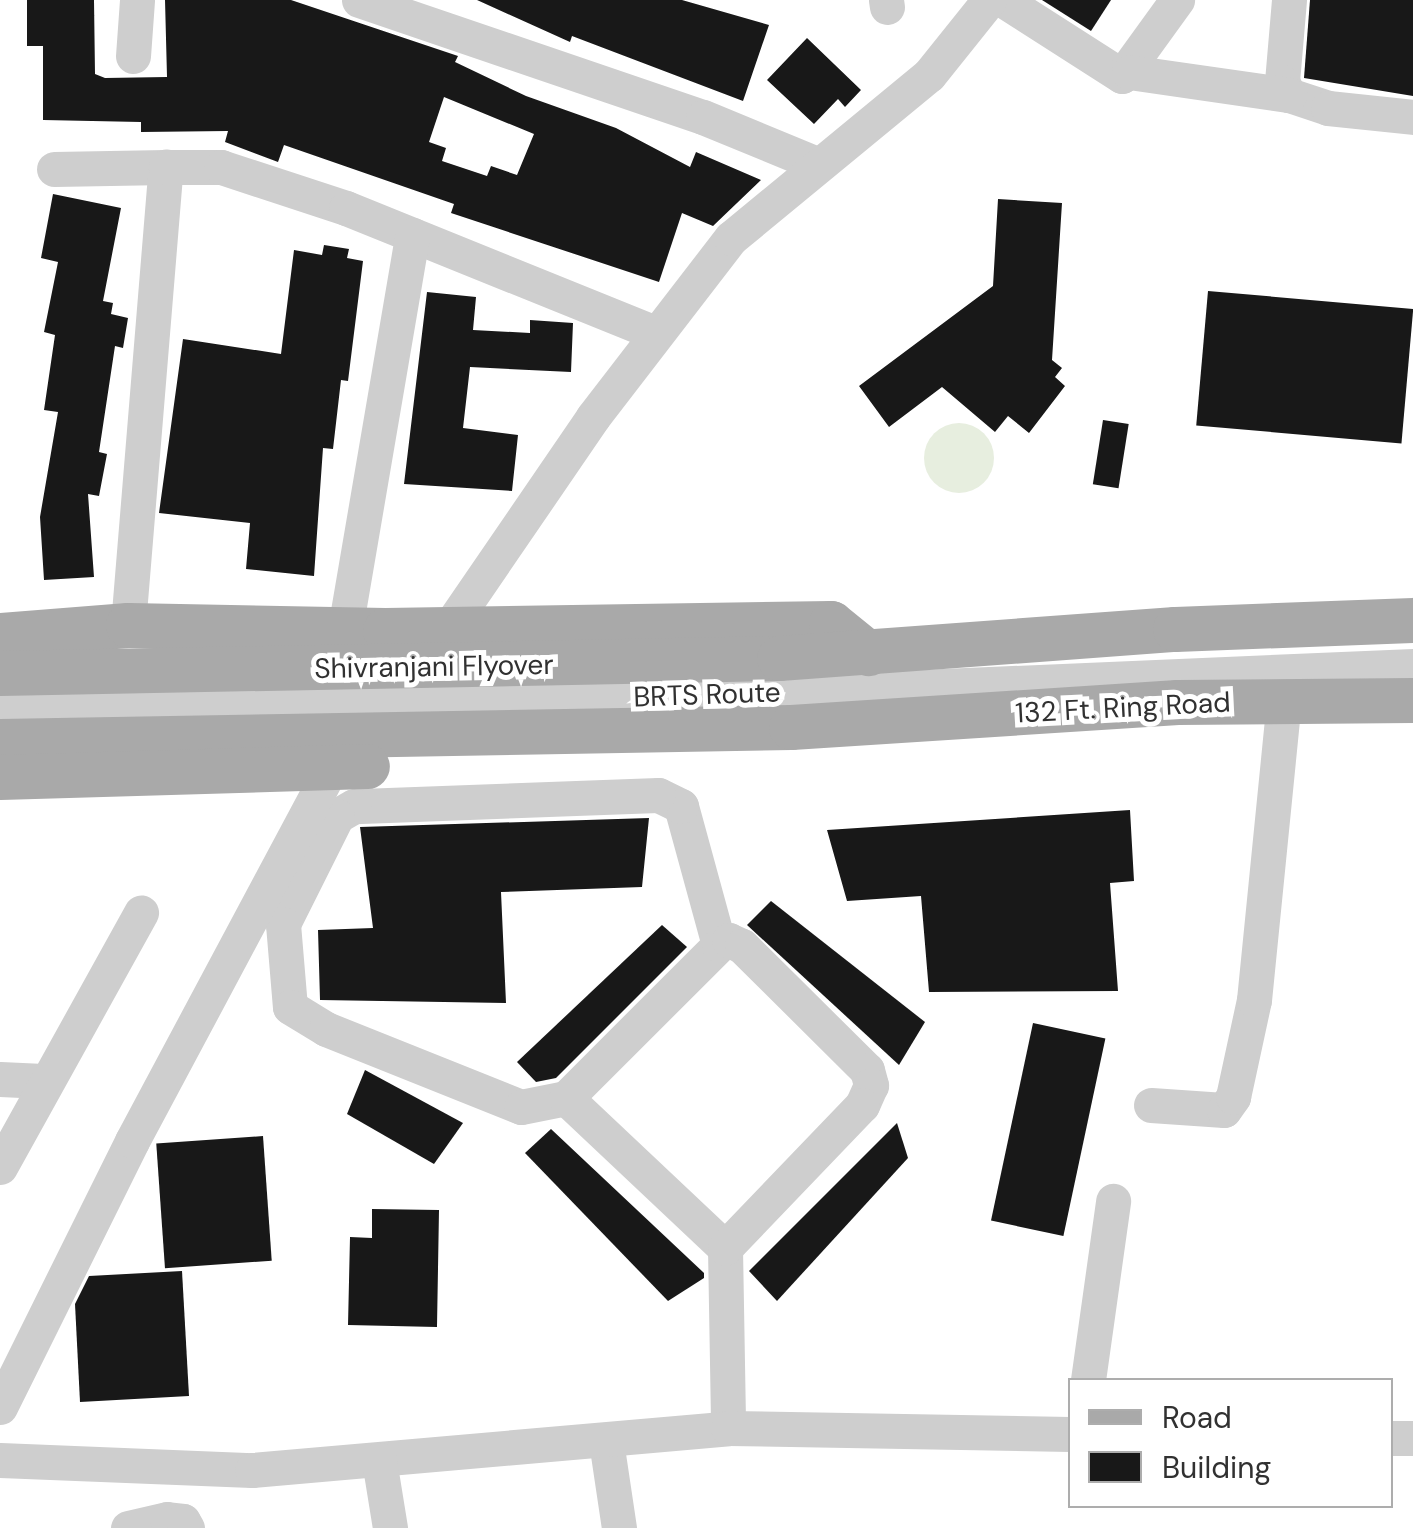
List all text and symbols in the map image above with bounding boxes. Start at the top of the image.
street label: Shivranjani Flyover [314,648,554,686]
street label: BRTS Route [633,676,781,714]
street label: 132 Ft. Ring Road [1015,686,1231,730]
legend [1068,1378,1393,1508]
text: Road [1162,1398,1232,1437]
text: Building [1162,1448,1271,1487]

